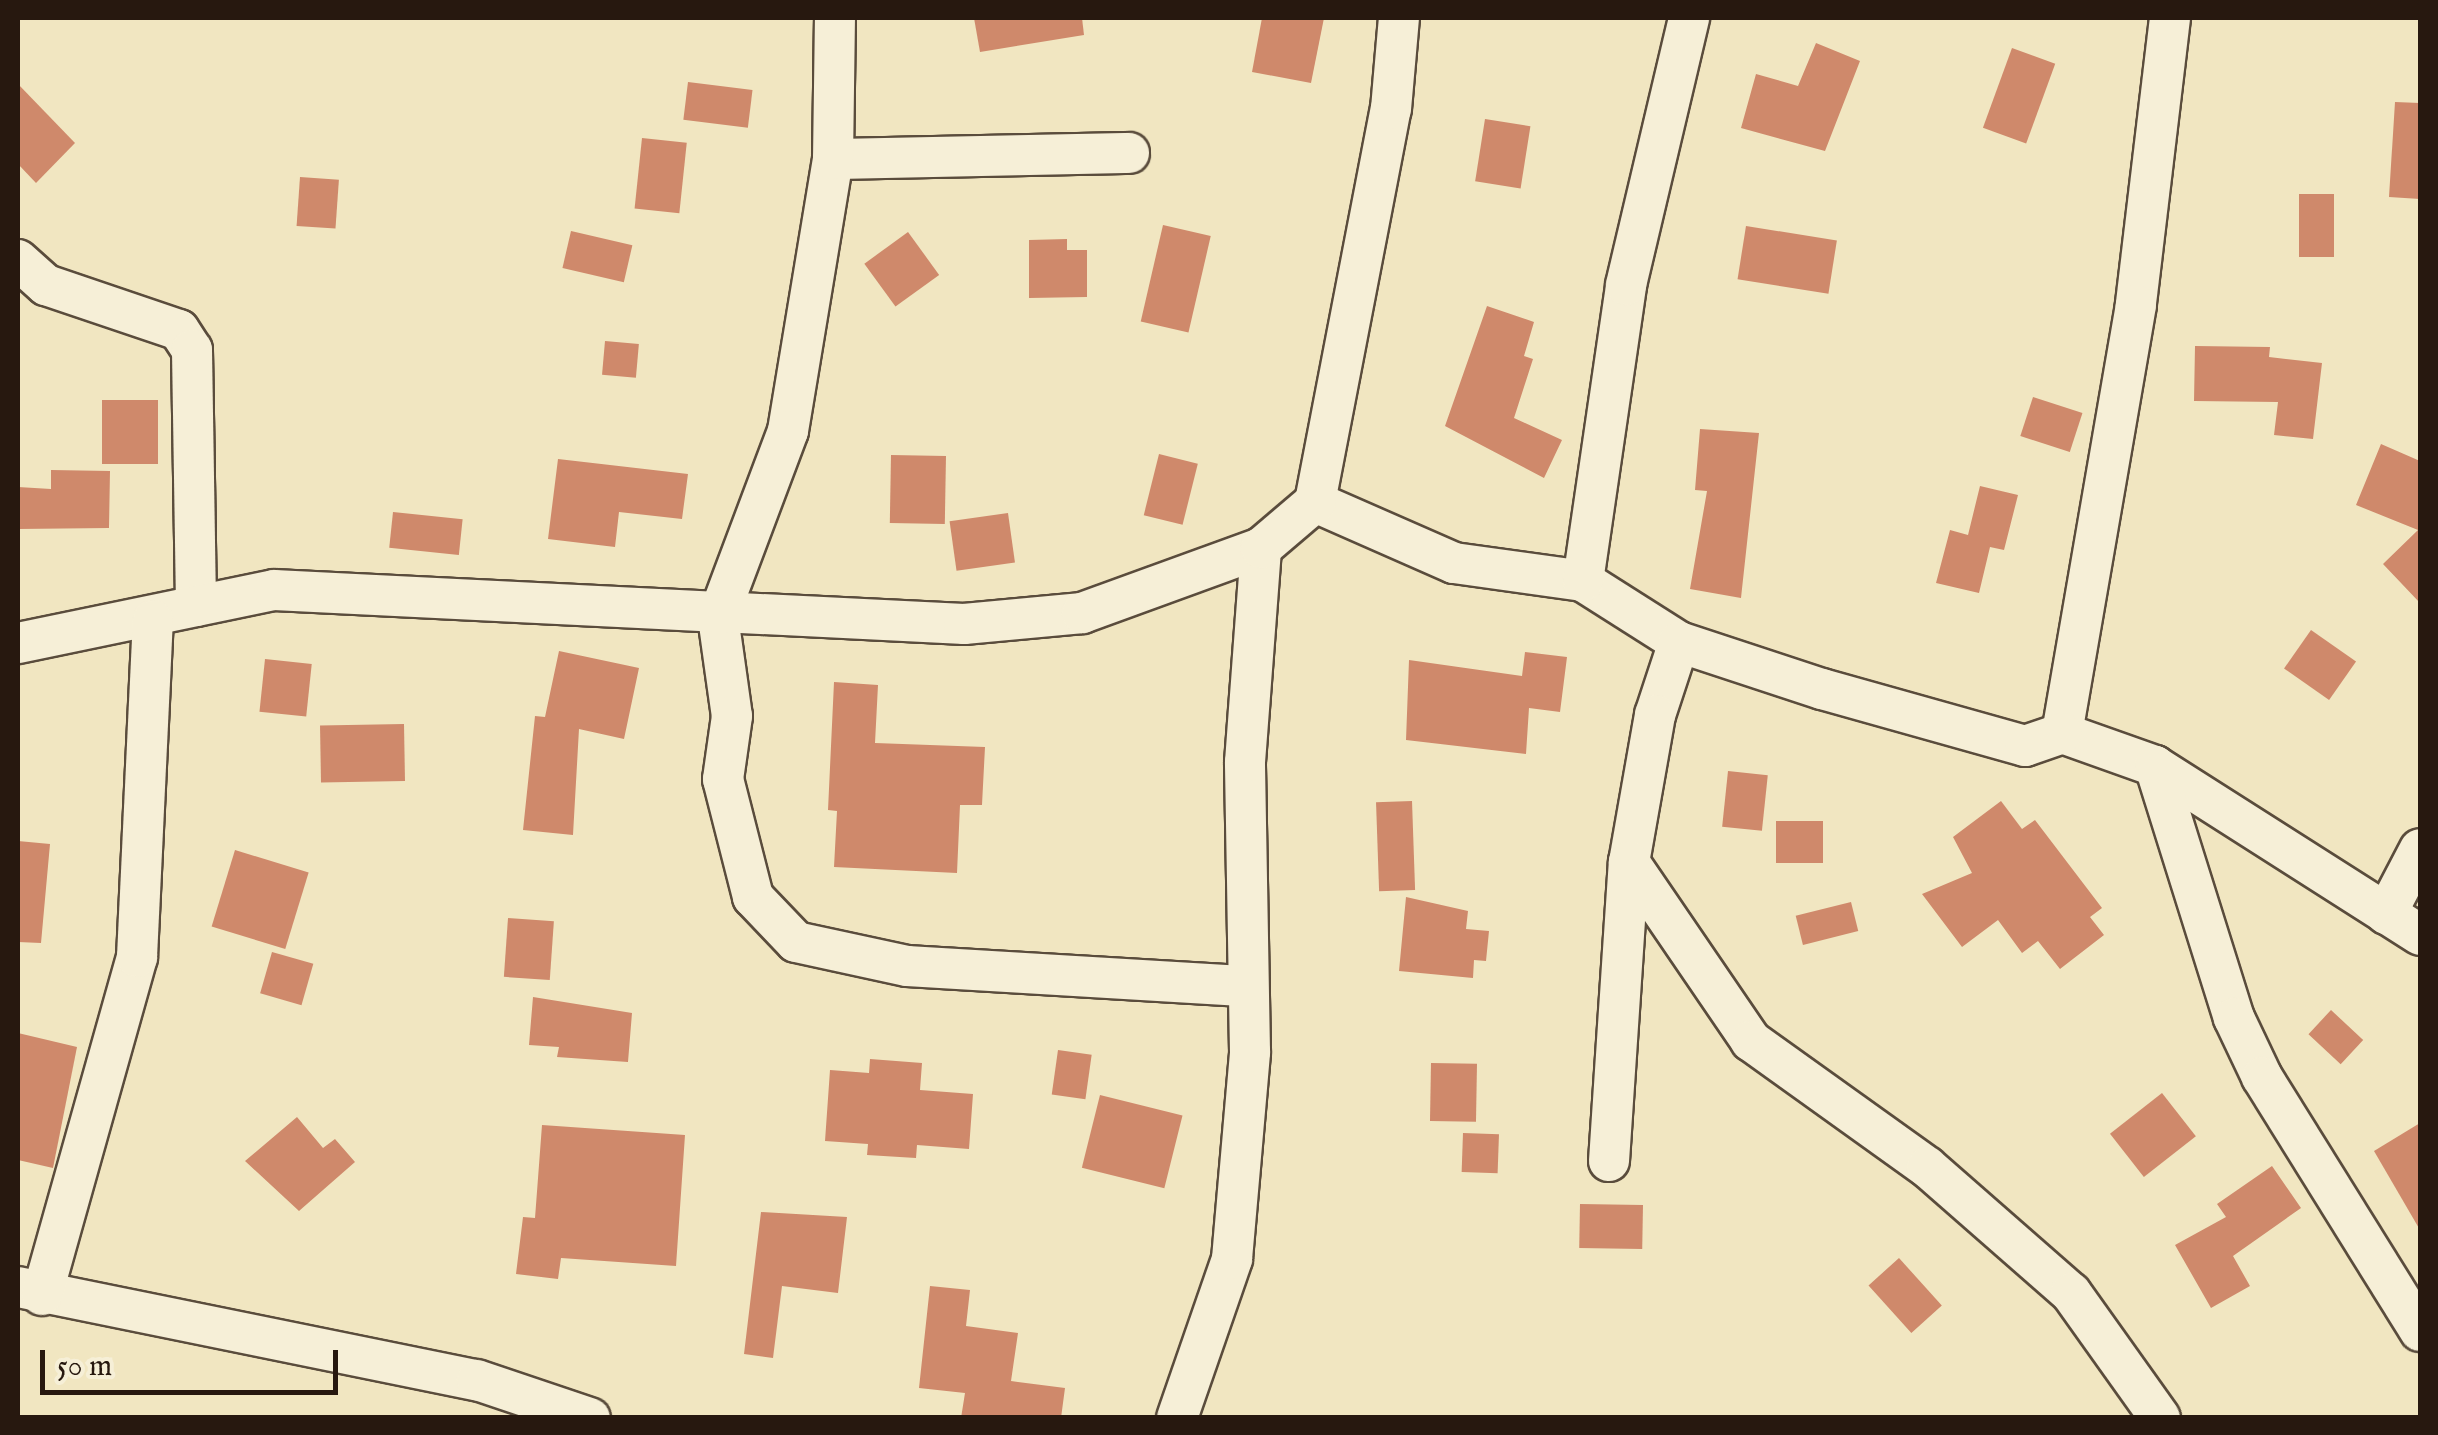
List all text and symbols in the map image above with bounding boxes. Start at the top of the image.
scale bar [45,1330,342,1392]
text: 50 m [57,1348,112,1386]

